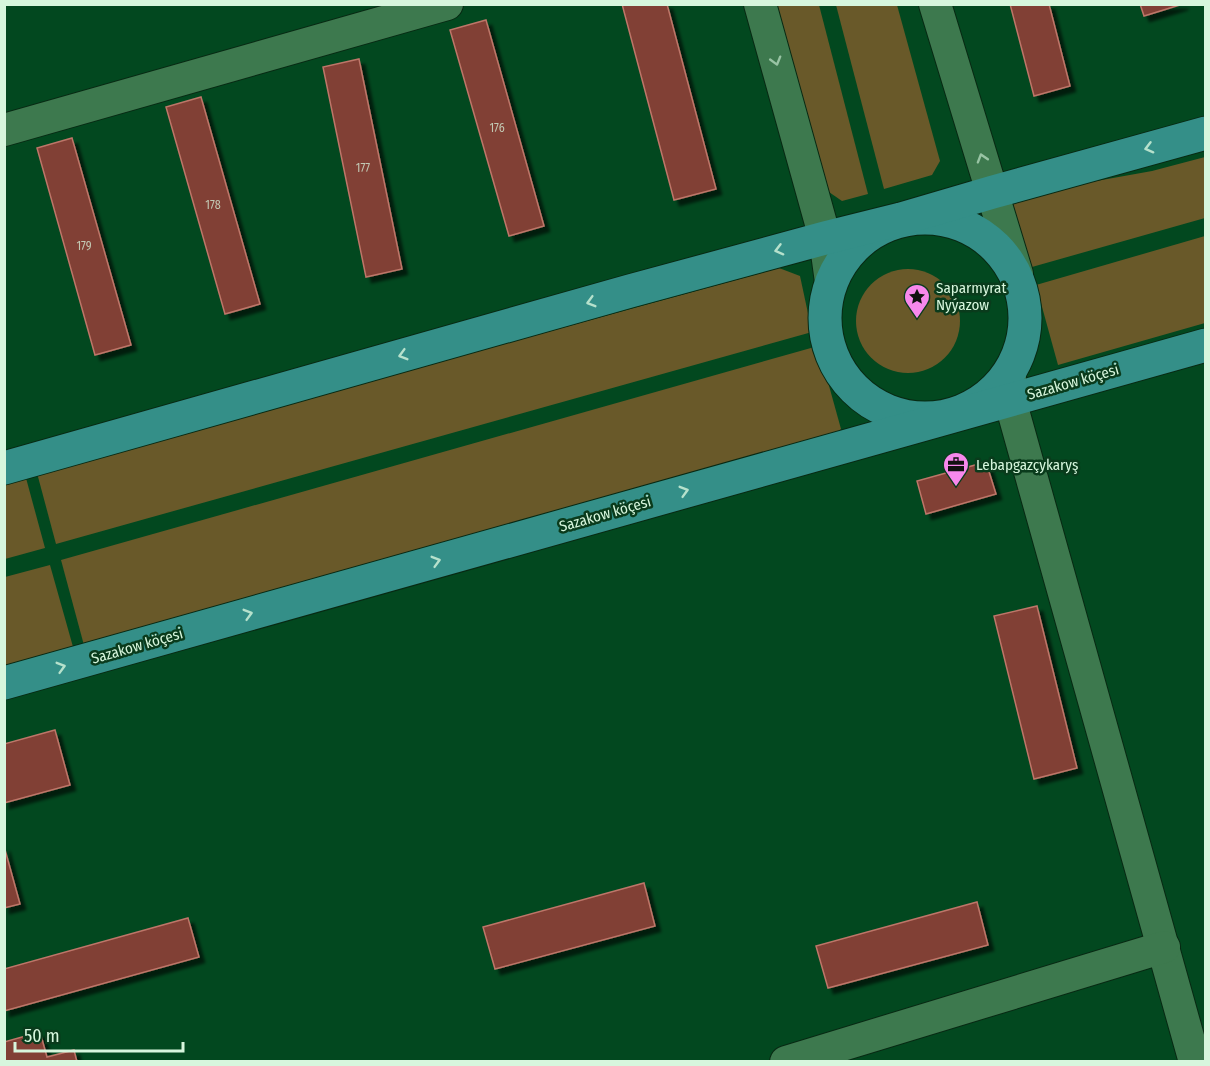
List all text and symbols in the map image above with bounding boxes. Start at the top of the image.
one-way arrow [769,55,781,66]
house number: 176 [489,121,505,135]
one-way arrow [1144,141,1154,154]
one-way arrow [977,153,989,164]
house number: 177 [356,161,370,175]
house number: 178 [205,198,221,212]
house number: 179 [76,239,92,253]
one-way arrow [774,243,784,256]
place label: Saparmyrat Nyýazow [936,279,1006,314]
place icon: Saparmyrat Nyýazow [902,282,932,320]
one-way arrow [586,295,597,307]
one-way arrow [398,348,409,360]
street label: Sazakow köçesi [1025,360,1121,404]
office icon: Lebapgazçykaryş [941,450,971,488]
place label: Lebapgazçykaryş [976,456,1078,474]
one-way arrow [679,486,689,498]
street label: Sazakow köçesi [557,492,653,536]
one-way arrow [430,556,441,568]
one-way arrow [243,609,253,621]
street label: Sazakow köçesi [89,624,185,668]
one-way arrow [55,662,66,674]
scale bar [15,1015,183,1053]
text: 50 m [24,1025,60,1047]

